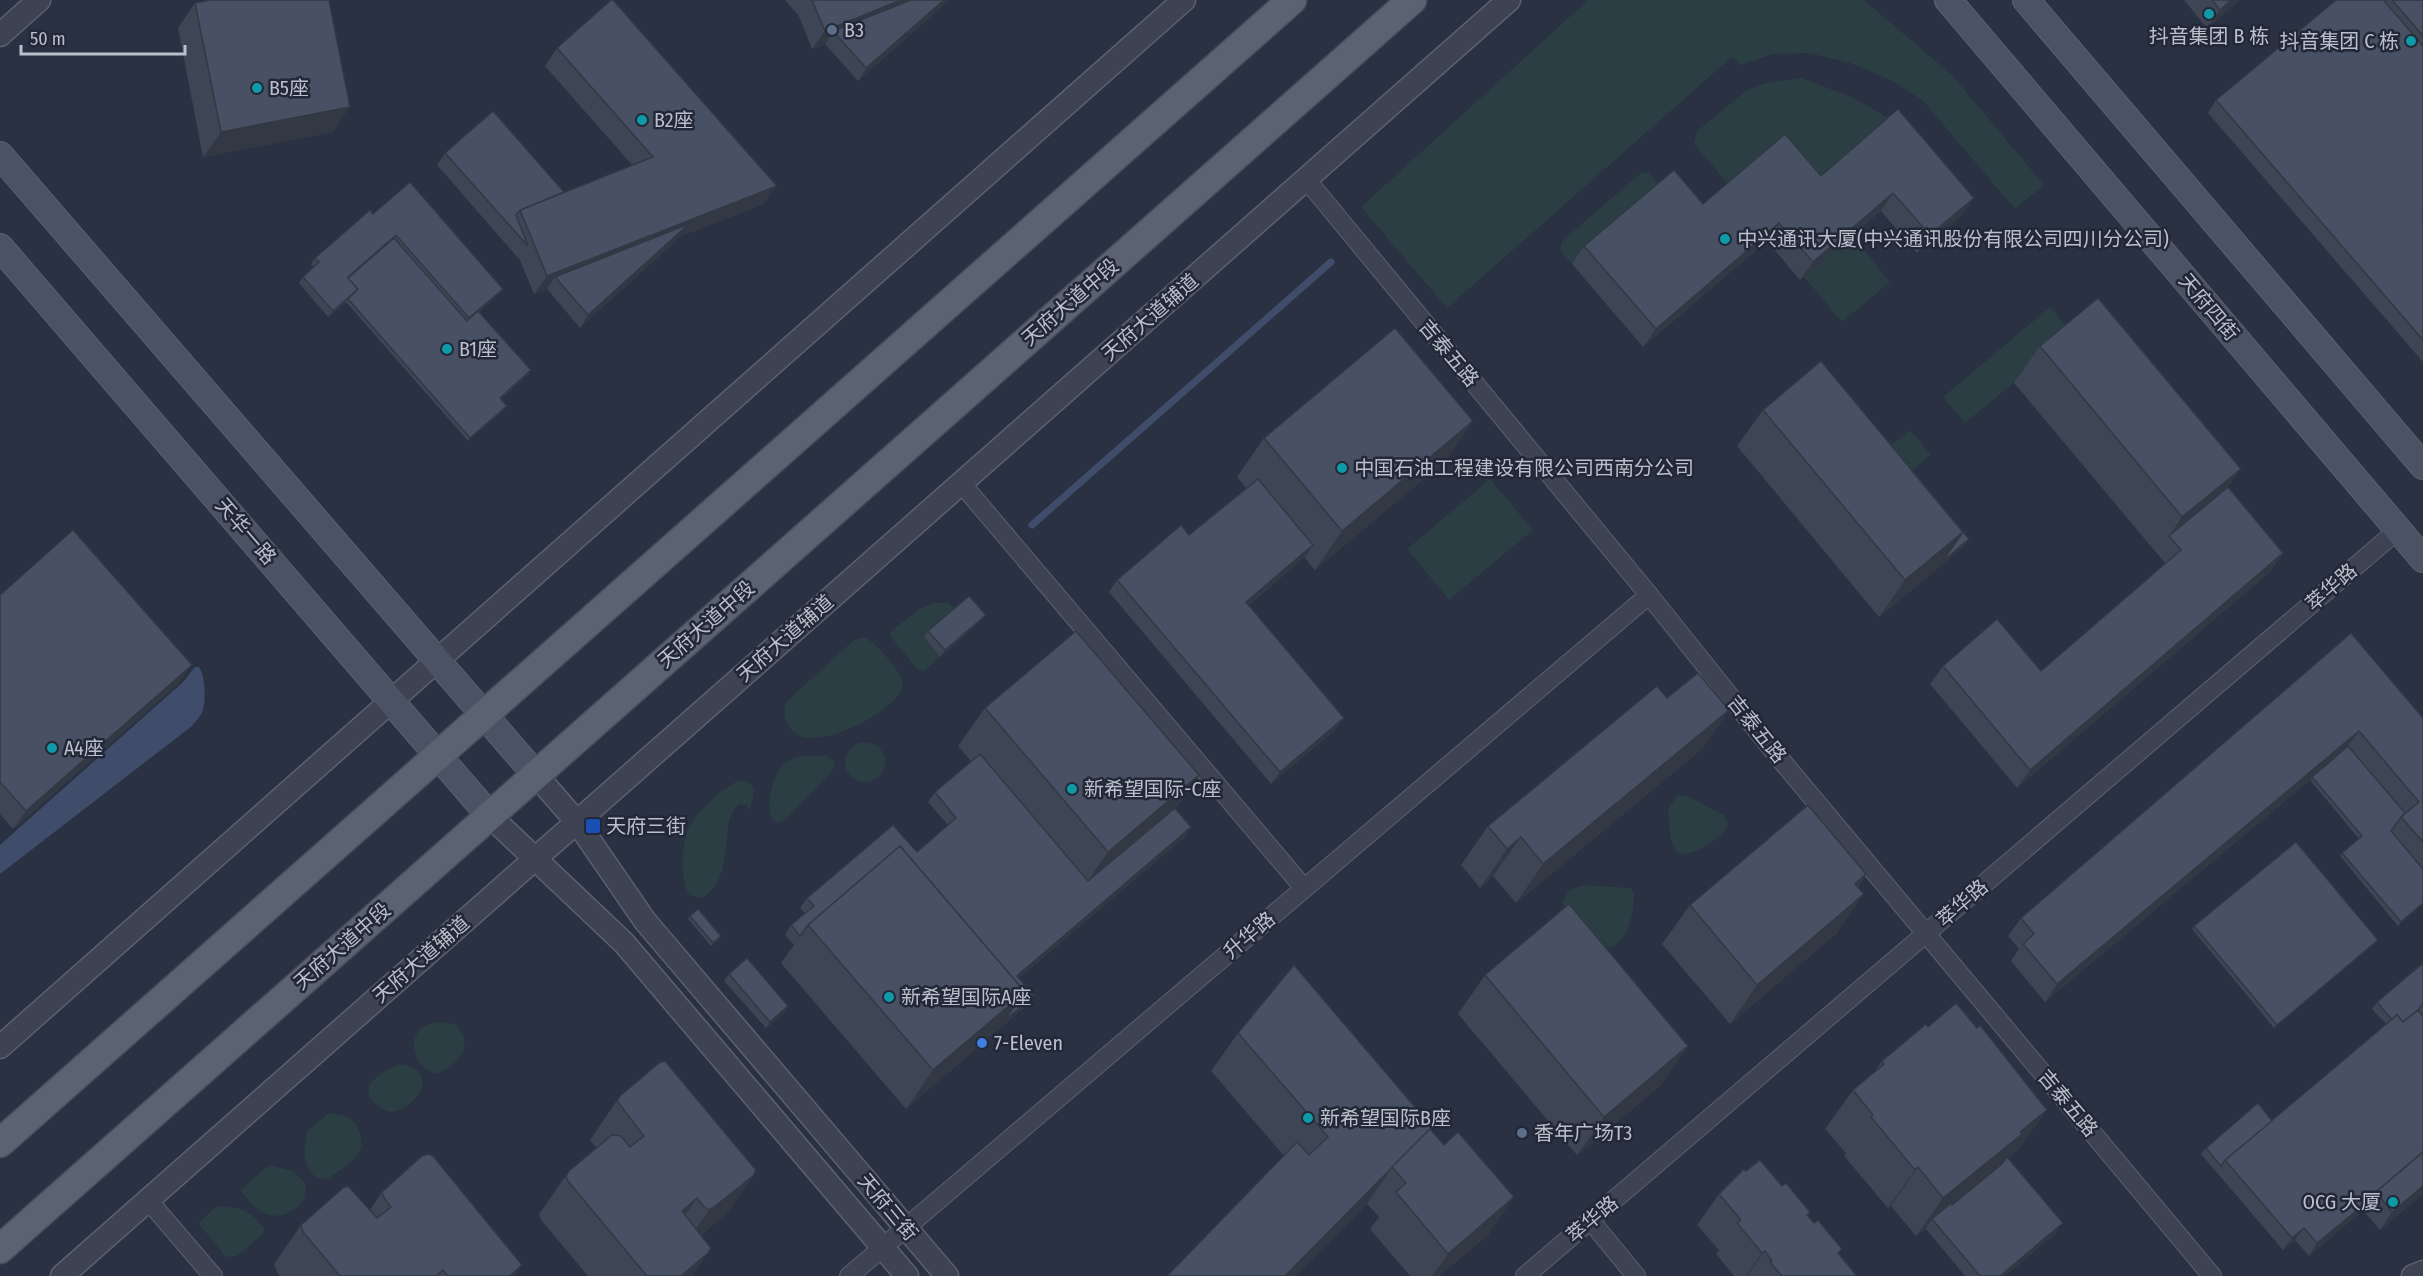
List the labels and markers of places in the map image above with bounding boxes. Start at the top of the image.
marker: 抖音集团 B 栋 [2202,7,2216,21]
place label: B3 [844,18,864,42]
marker: B3 [825,23,839,37]
place label: 抖音集团 B 栋 [2149,24,2269,48]
place label: 抖音集团 C 栋 [2279,29,2399,53]
marker: 抖音集团 C 栋 [2404,34,2418,48]
place label: B5座 [269,76,309,100]
marker: B5座 [250,81,264,95]
place label: B2座 [654,108,694,132]
marker: B2座 [635,113,649,127]
place label: 中兴通讯大厦(中兴通讯股份有限公司四川分公司) [1737,227,2169,251]
marker: 中兴通讯大厦(中兴通讯股份有限公司四川分公司) [1718,232,1732,246]
place label: B1座 [459,337,497,361]
marker: B1座 [440,342,454,356]
place label: 中国石油工程建设有限公司西南分公司 [1354,456,1694,480]
marker: 中国石油工程建设有限公司西南分公司 [1335,461,1349,475]
place label: A4座 [64,736,104,760]
marker: A4座 [45,741,59,755]
place label: 新希望国际-C座 [1084,777,1222,801]
marker: 新希望国际-C座 [1065,782,1079,796]
place label: 天府三街 [606,814,686,838]
marker: 天府三街 [584,817,602,835]
place label: 新希望国际A座 [901,985,1032,1009]
marker: 新希望国际A座 [882,990,896,1004]
place label: 7-Eleven [994,1031,1063,1055]
marker: 7-Eleven [975,1036,989,1050]
place label: 新希望国际B座 [1320,1106,1451,1130]
marker: 新希望国际B座 [1301,1111,1315,1125]
place label: 香年广场T3 [1534,1121,1632,1145]
marker: 香年广场T3 [1515,1126,1529,1140]
place label: OCG 大厦 [2303,1190,2381,1214]
marker: OCG 大厦 [2386,1195,2400,1209]

